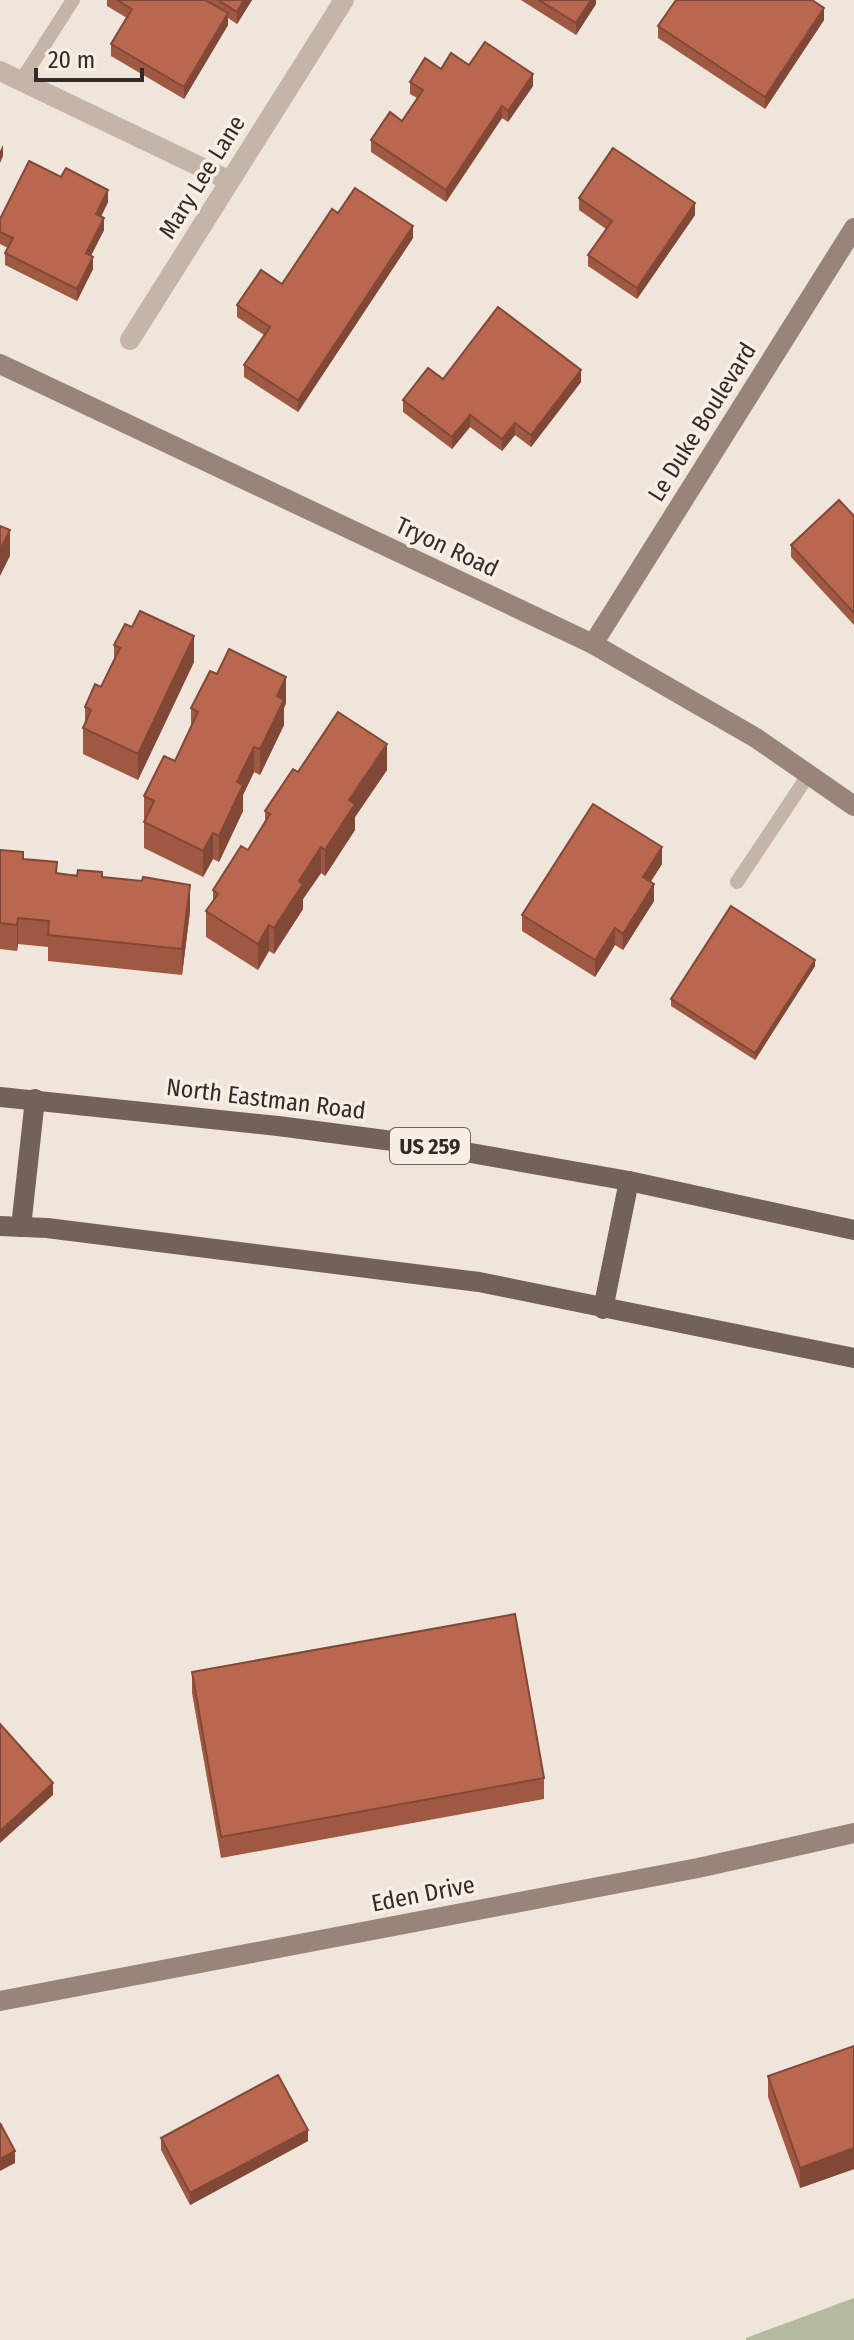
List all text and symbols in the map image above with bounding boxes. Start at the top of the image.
scale bar [36,32,142,82]
text: 20 m [48,46,95,74]
street label: Mary Lee Lane [153,110,251,244]
street label: Le Duke Boulevard [642,338,762,506]
street label: Tryon Road [391,511,503,583]
street label: North Eastman Road [165,1073,367,1125]
road number: US 259 [390,1128,470,1164]
street label: Eden Drive [369,1870,477,1918]

